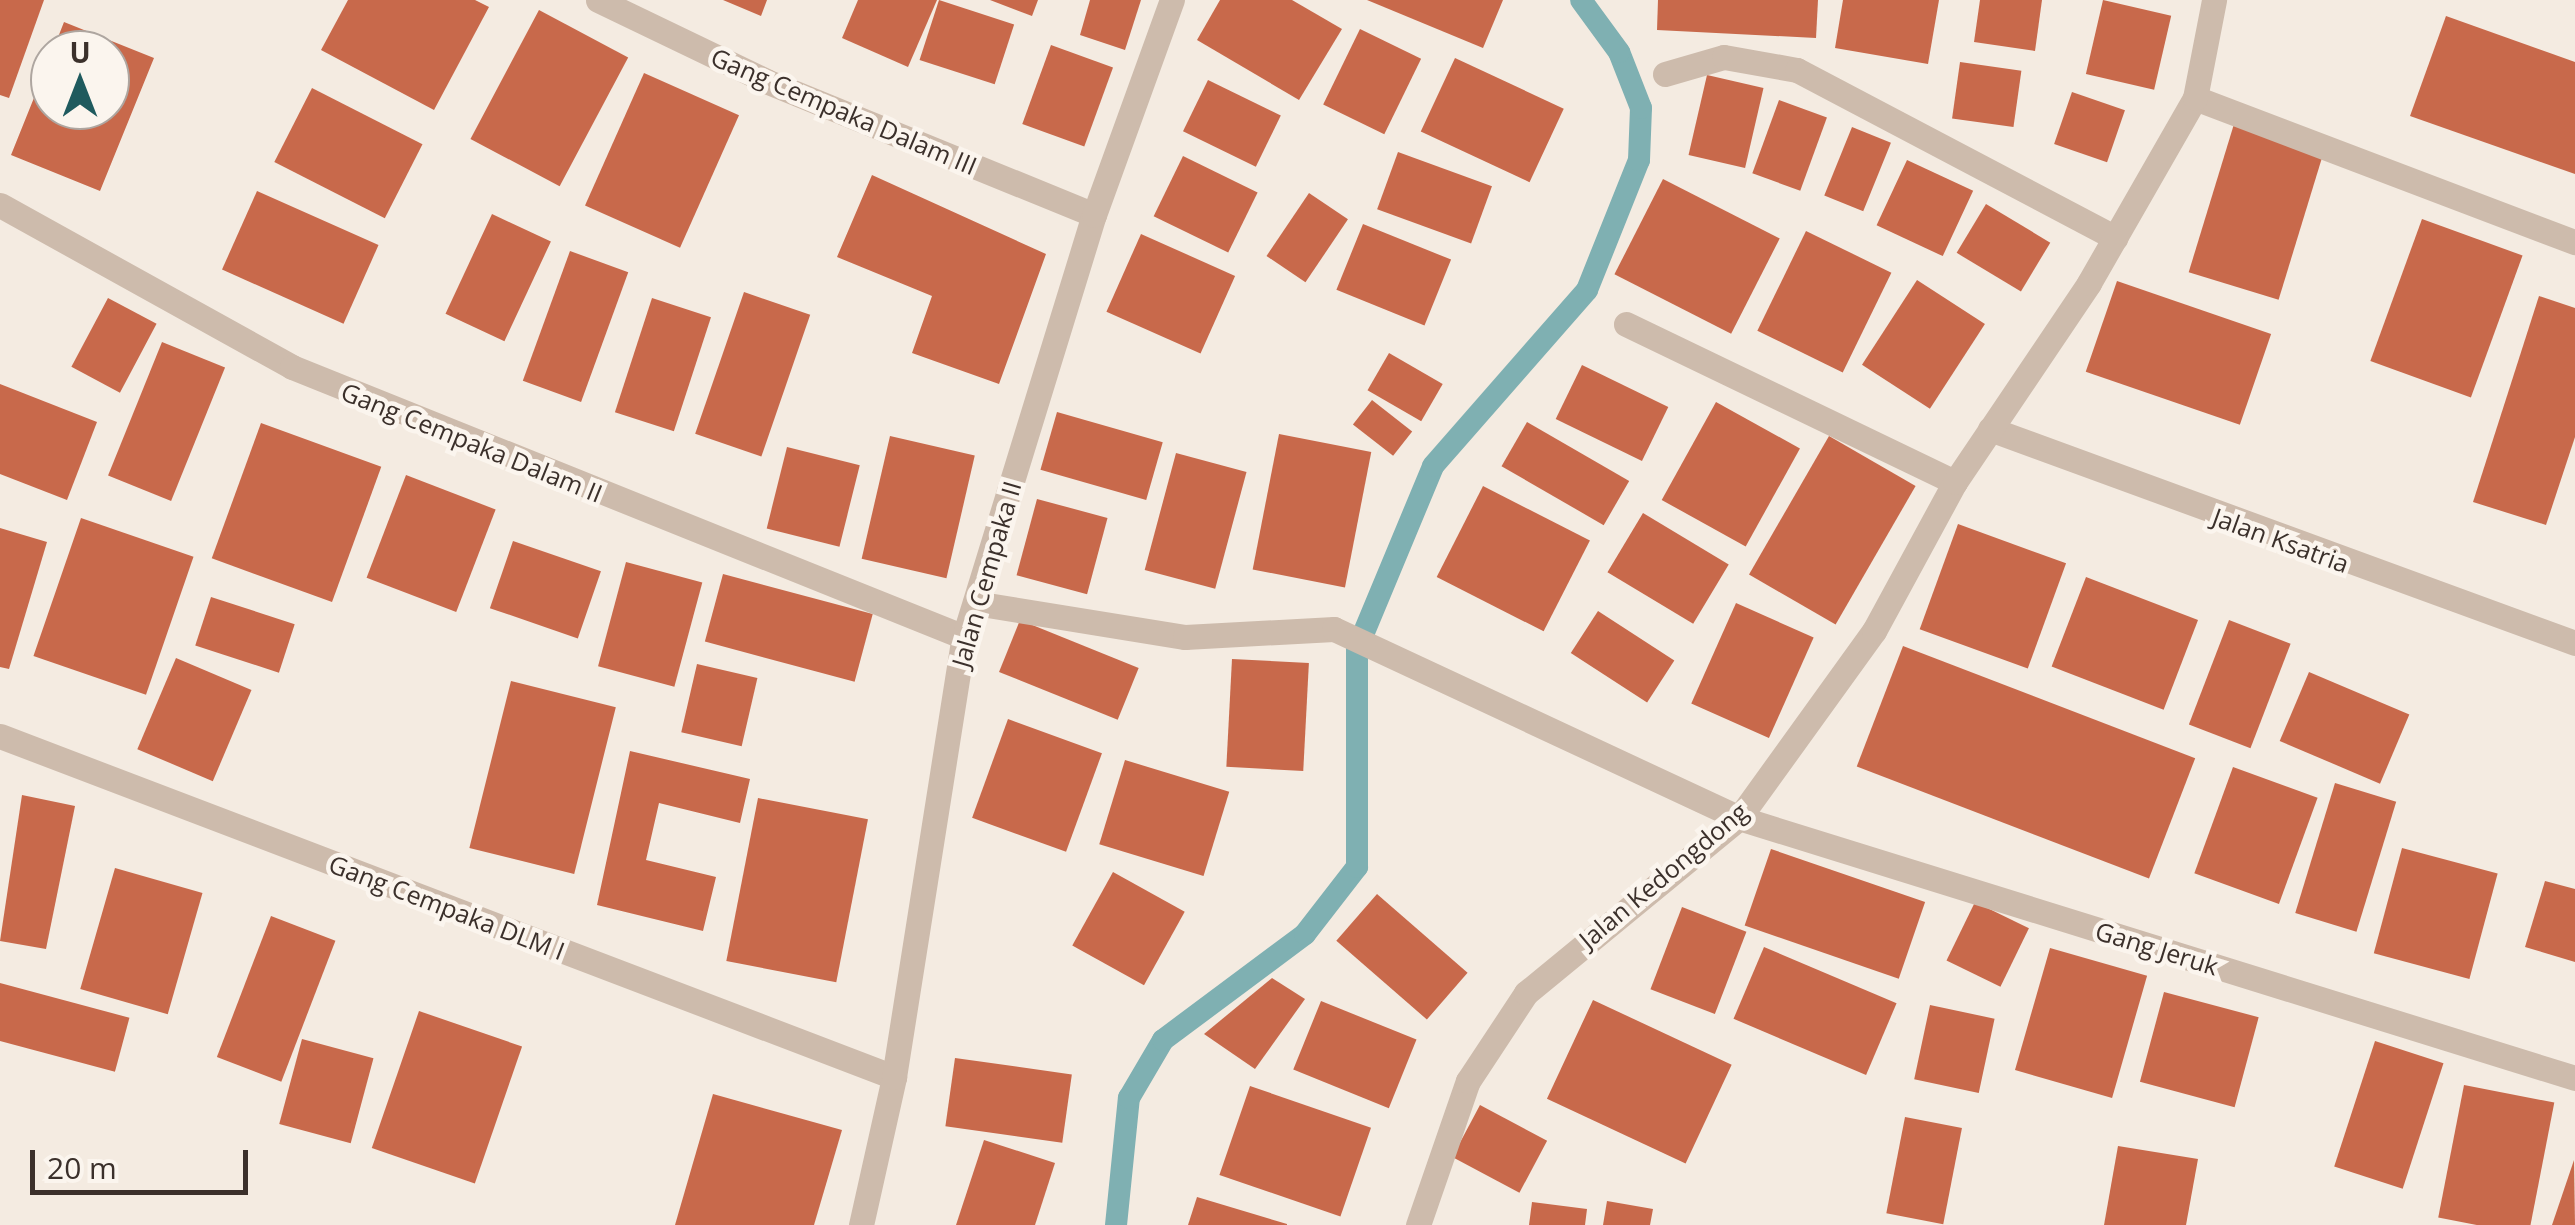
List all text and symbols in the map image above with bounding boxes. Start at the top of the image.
north arrow [30,30,130,130]
text: U [69,33,91,71]
street label: Gang Cempaka Dalam III [707,41,981,181]
street label: Gang Cempaka Dalam II [337,376,607,508]
street label: Jalan Cempaka II [945,477,1027,671]
street label: Jalan Ksatria [2209,501,2353,579]
street label: Jalan Kedongdong [1573,796,1753,954]
street label: Gang Cempaka DLM I [325,848,569,966]
street label: Gang Jeruk [2092,915,2222,981]
scale bar [35,1130,252,1192]
text: 20 m [47,1147,117,1188]

